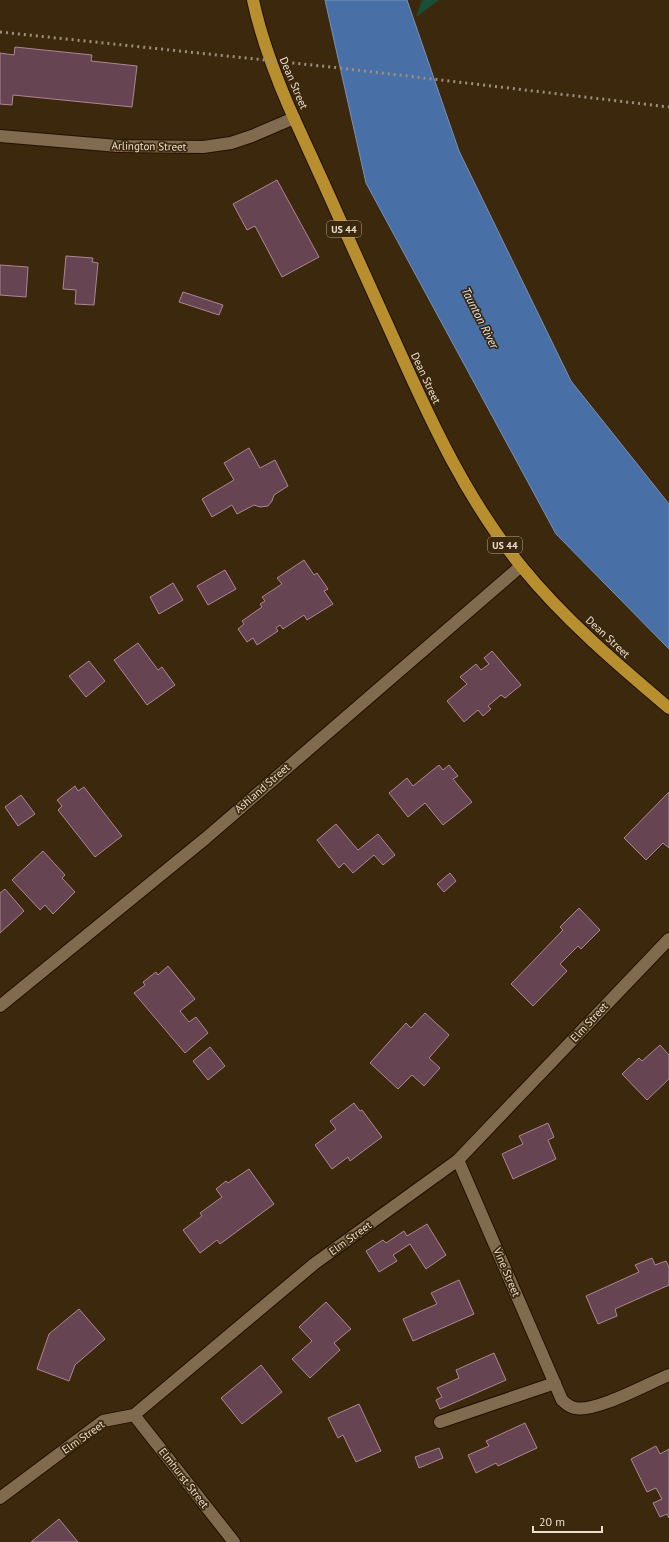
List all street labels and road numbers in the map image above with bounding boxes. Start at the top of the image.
street label: Dean Street [277,55,311,111]
street label: Arlington Street [111,138,187,154]
road number: US 44 [327,221,361,237]
street label: Dean Street [408,350,444,406]
road number: US 44 [488,537,522,553]
street label: Dean Street [583,613,633,661]
street label: Ashland Street [231,760,293,816]
street label: Elm Street [567,999,611,1045]
street label: Elm Street [326,1218,374,1258]
street label: Vine Street [490,1244,524,1299]
street label: Elm Street [59,1417,107,1457]
street label: Elmhurst Street [156,1445,212,1511]

